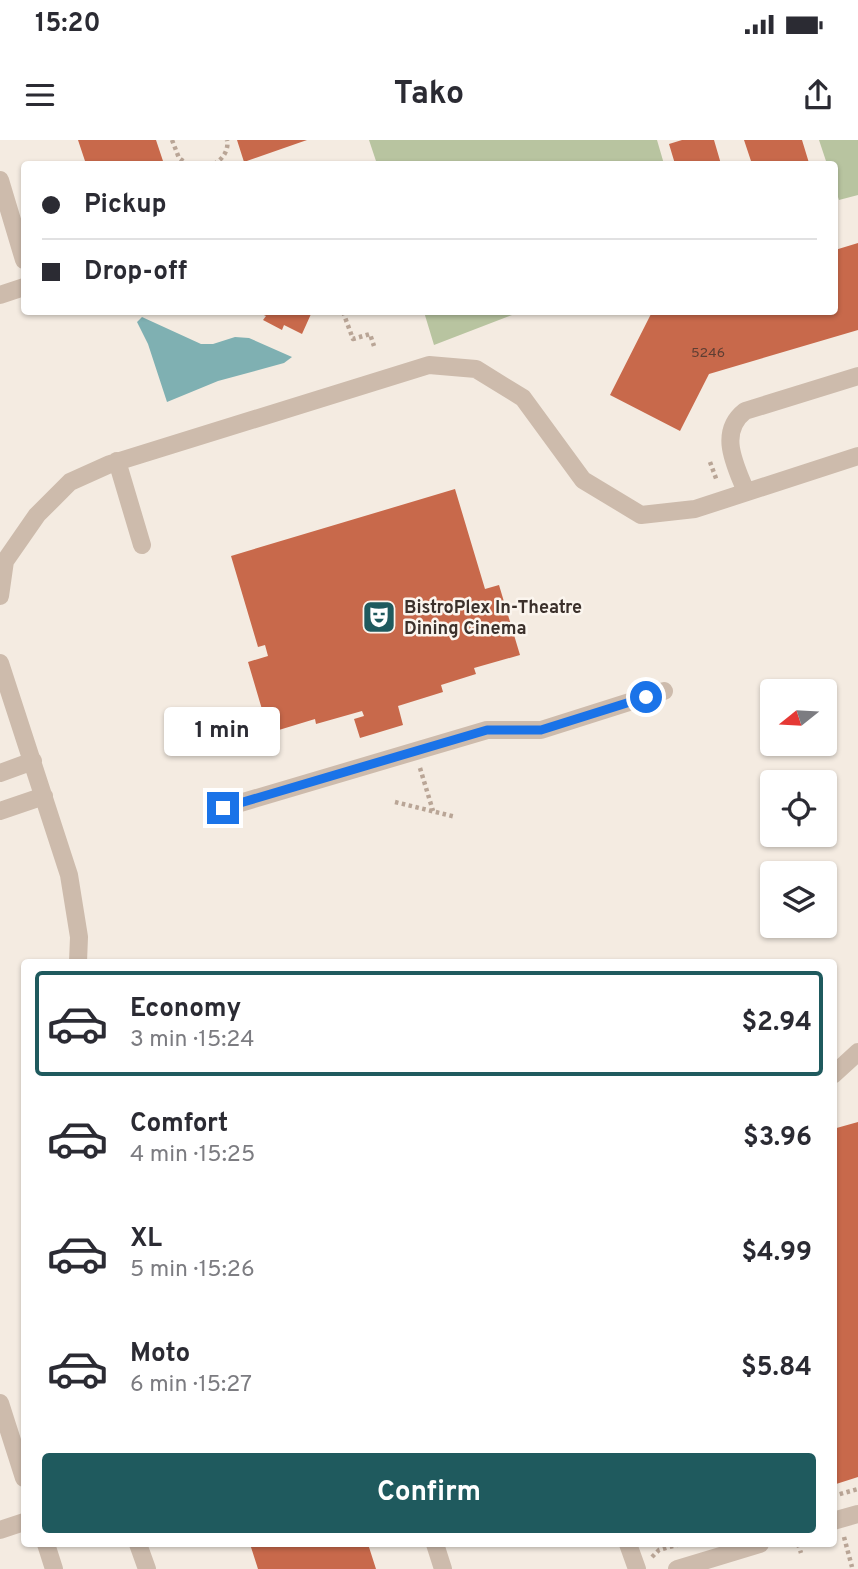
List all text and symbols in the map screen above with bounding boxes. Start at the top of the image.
text: 15:20 [35,8,101,41]
text: Tako [394,75,464,115]
icon: menu [21,76,59,114]
icon: share [799,76,837,114]
text: Pickup [84,189,167,222]
text: Drop-off [84,256,187,289]
house number: 5246 [691,345,725,362]
place label: BistroPlex In-Theatre Dining Cinema [404,597,582,641]
theatre icon: BistroPlex In-Theatre Dining Cinema [360,598,398,636]
north arrow [760,679,836,756]
map controls [760,679,837,938]
route start [630,681,662,713]
callout: 1 min [165,706,281,756]
text: 1 min [194,717,250,746]
button: locate [760,770,837,847]
route end [207,792,239,824]
button: layers [760,861,837,938]
icon: car [46,992,109,1055]
text: Economy [130,993,241,1026]
text: $2.94 [741,1007,812,1040]
text: 3 min · 15:24 [130,1026,255,1055]
icon: car [46,1107,109,1170]
text: Comfort [130,1108,228,1141]
text: $3.96 [743,1122,812,1155]
text: 4 min · 15:25 [130,1141,255,1170]
icon: car [46,1222,109,1285]
text: XL [130,1223,162,1256]
text: $4.99 [741,1237,812,1270]
text: 5 min · 15:26 [130,1256,255,1285]
icon: car [46,1337,109,1400]
text: Moto [130,1338,190,1371]
text: $5.84 [741,1352,812,1385]
text: 6 min · 15:27 [130,1371,252,1400]
button: Confirm [42,1453,816,1533]

